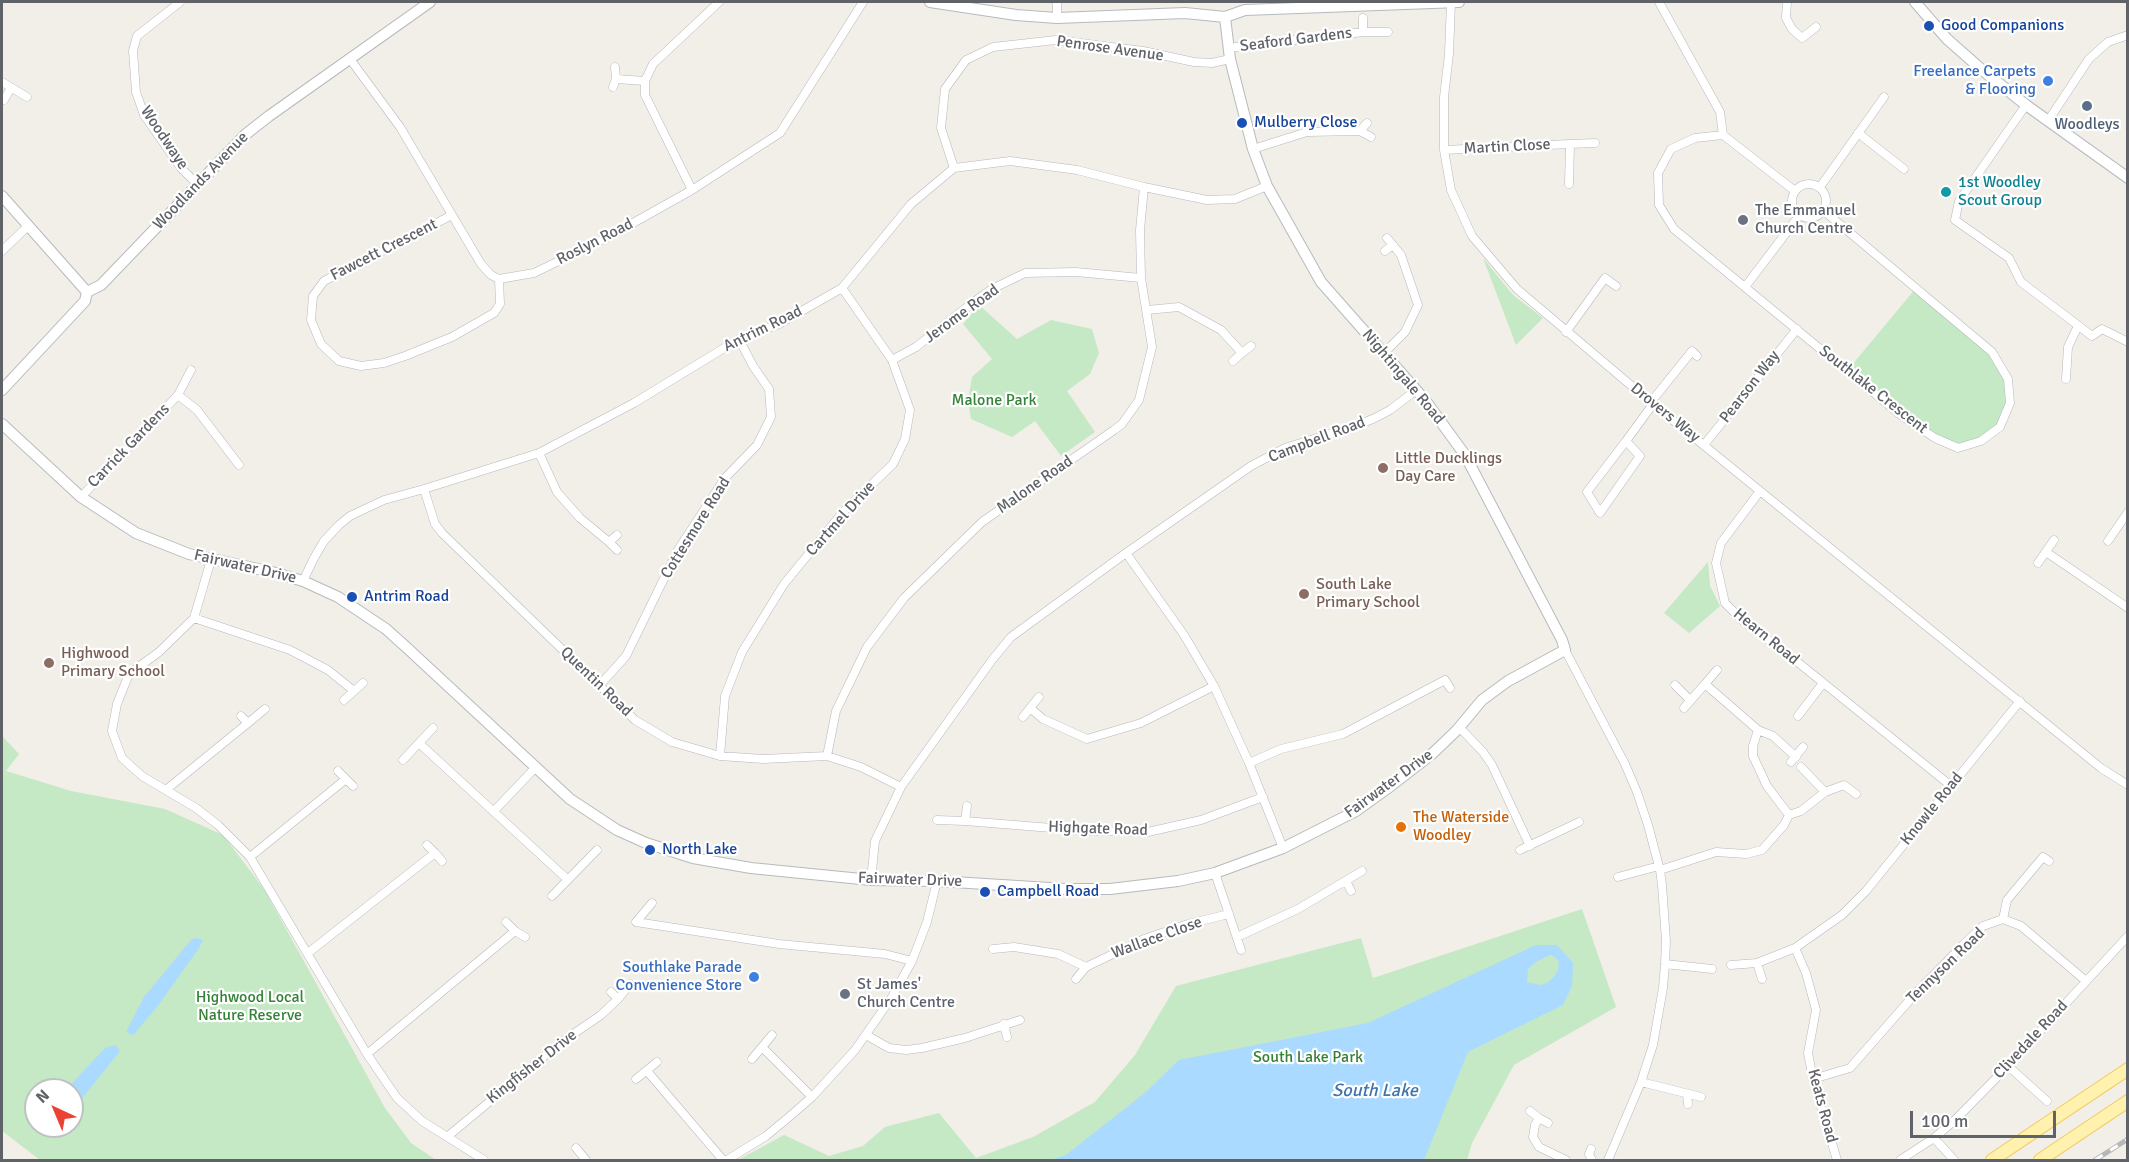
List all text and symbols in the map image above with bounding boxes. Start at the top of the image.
place label: Good Companions [1941,16,2064,36]
marker: Good Companions [1922,19,1936,33]
street label: Seaford Gardens [1239,24,1353,56]
street label: Penrose Avenue [1055,32,1165,66]
place label: Freelance Carpets & Flooring [1913,62,2036,100]
marker: Freelance Carpets & Flooring [2041,74,2055,88]
marker: Woodleys [2080,99,2094,113]
street label: Woodwaye [136,102,192,174]
place label: Mulberry Close [1254,113,1358,133]
place label: Woodleys [2055,115,2119,135]
marker: Mulberry Close [1235,116,1249,130]
street label: Woodlands Avenue [149,128,253,234]
street label: Martin Close [1463,135,1551,159]
place label: 1st Woodley Scout Group [1958,173,2042,211]
marker: 1st Woodley Scout Group [1939,185,1953,199]
place label: The Emmanuel Church Centre [1755,201,1856,239]
marker: The Emmanuel Church Centre [1736,213,1750,227]
street label: Fawcett Crescent [327,215,441,285]
street label: Roslyn Road [554,215,636,269]
street label: Jerome Road [921,280,1003,348]
street label: Antrim Road [721,302,805,356]
street label: Nightingale Road [1358,326,1448,428]
street label: Southlake Crescent [1815,342,1931,438]
street label: Pearson Way [1716,347,1784,427]
street label: Drovers Way [1626,379,1704,447]
park label: Malone Park [952,391,1036,411]
street label: Carrick Gardens [84,400,174,492]
street label: Campbell Road [1266,413,1368,467]
place label: Little Ducklings Day Care [1395,449,1502,487]
street label: Malone Road [993,452,1077,518]
marker: Little Ducklings Day Care [1376,461,1390,475]
street label: Cottesmore Road [657,474,735,582]
street label: Cartmel Drive [802,478,880,560]
street label: Fairwater Drive [192,546,298,588]
place label: South Lake Primary School [1316,575,1420,613]
place label: Antrim Road [364,587,449,607]
marker: South Lake Primary School [1297,587,1311,601]
marker: Antrim Road [345,590,359,604]
street label: Hearn Road [1729,605,1803,669]
street label: Quentin Road [556,643,636,721]
place label: Highwood Primary School [61,644,165,682]
marker: Highwood Primary School [42,656,56,670]
street label: Fairwater Drive [1341,746,1437,822]
street label: Knowle Road [1897,769,1967,849]
place label: The Waterside Woodley [1413,808,1509,846]
street label: Highgate Road [1048,818,1148,840]
marker: The Waterside Woodley [1394,820,1408,834]
place label: North Lake [662,840,737,860]
marker: North Lake [643,843,657,857]
street label: Fairwater Drive [857,869,963,891]
place label: Campbell Road [997,882,1099,902]
marker: Campbell Road [978,885,992,899]
street label: Wallace Close [1109,913,1205,963]
street label: Tennyson Road [1903,924,1989,1008]
place label: Southlake Parade Convenience Store [616,958,742,996]
marker: Southlake Parade Convenience Store [747,970,761,984]
place label: St James' Church Centre [857,975,955,1013]
marker: St James' Church Centre [838,987,852,1001]
park label: Highwood Local Nature Reserve [196,988,304,1026]
street label: Clivedale Road [1990,997,2072,1083]
street label: Kingfisher Drive [483,1026,581,1108]
park label: South Lake Park [1253,1048,1363,1068]
street label: Keats Road [1803,1067,1841,1145]
north arrow [24,1078,84,1138]
water label: South Lake [1332,1080,1418,1102]
text: N [32,1085,54,1108]
scale bar [1913,1099,2058,1137]
text: 100 m [1921,1110,1968,1132]

